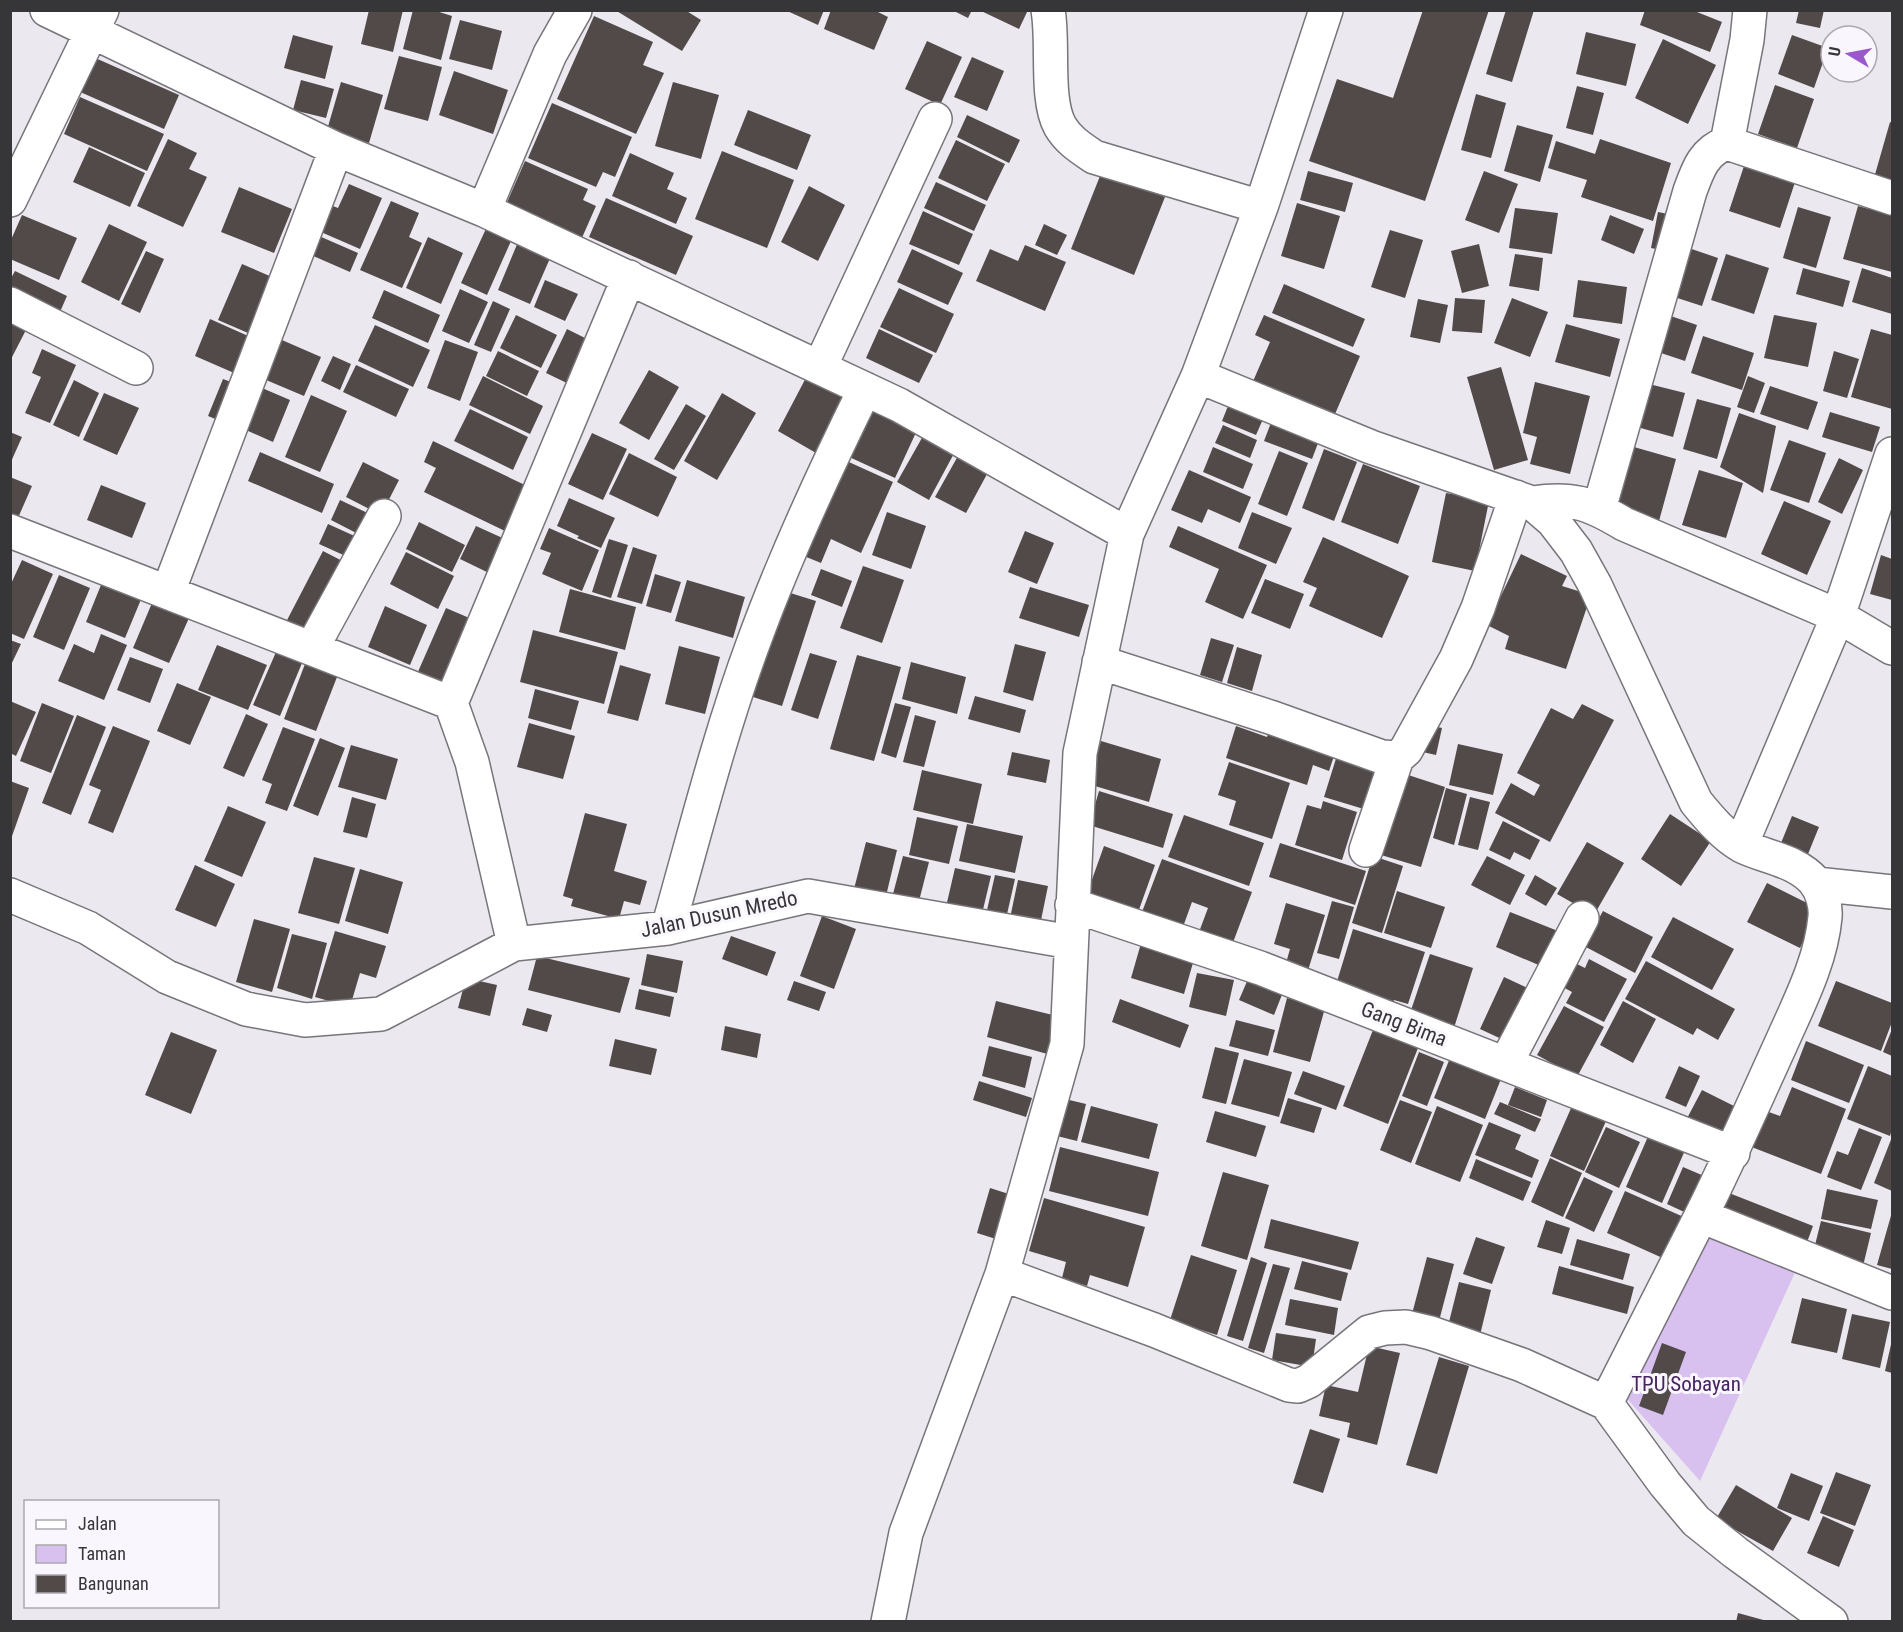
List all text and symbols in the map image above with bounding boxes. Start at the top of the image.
north arrow [1819,24,1879,84]
text: U [1825,45,1845,58]
street label: Jalan Dusun Mredo [638,886,800,942]
street label: Gang Bima [1358,997,1450,1051]
park label: TPU Sobayan [1631,1372,1741,1396]
legend [24,1500,219,1608]
text: Jalan [78,1513,117,1534]
text: Taman [78,1543,126,1564]
text: Bangunan [78,1573,149,1594]

